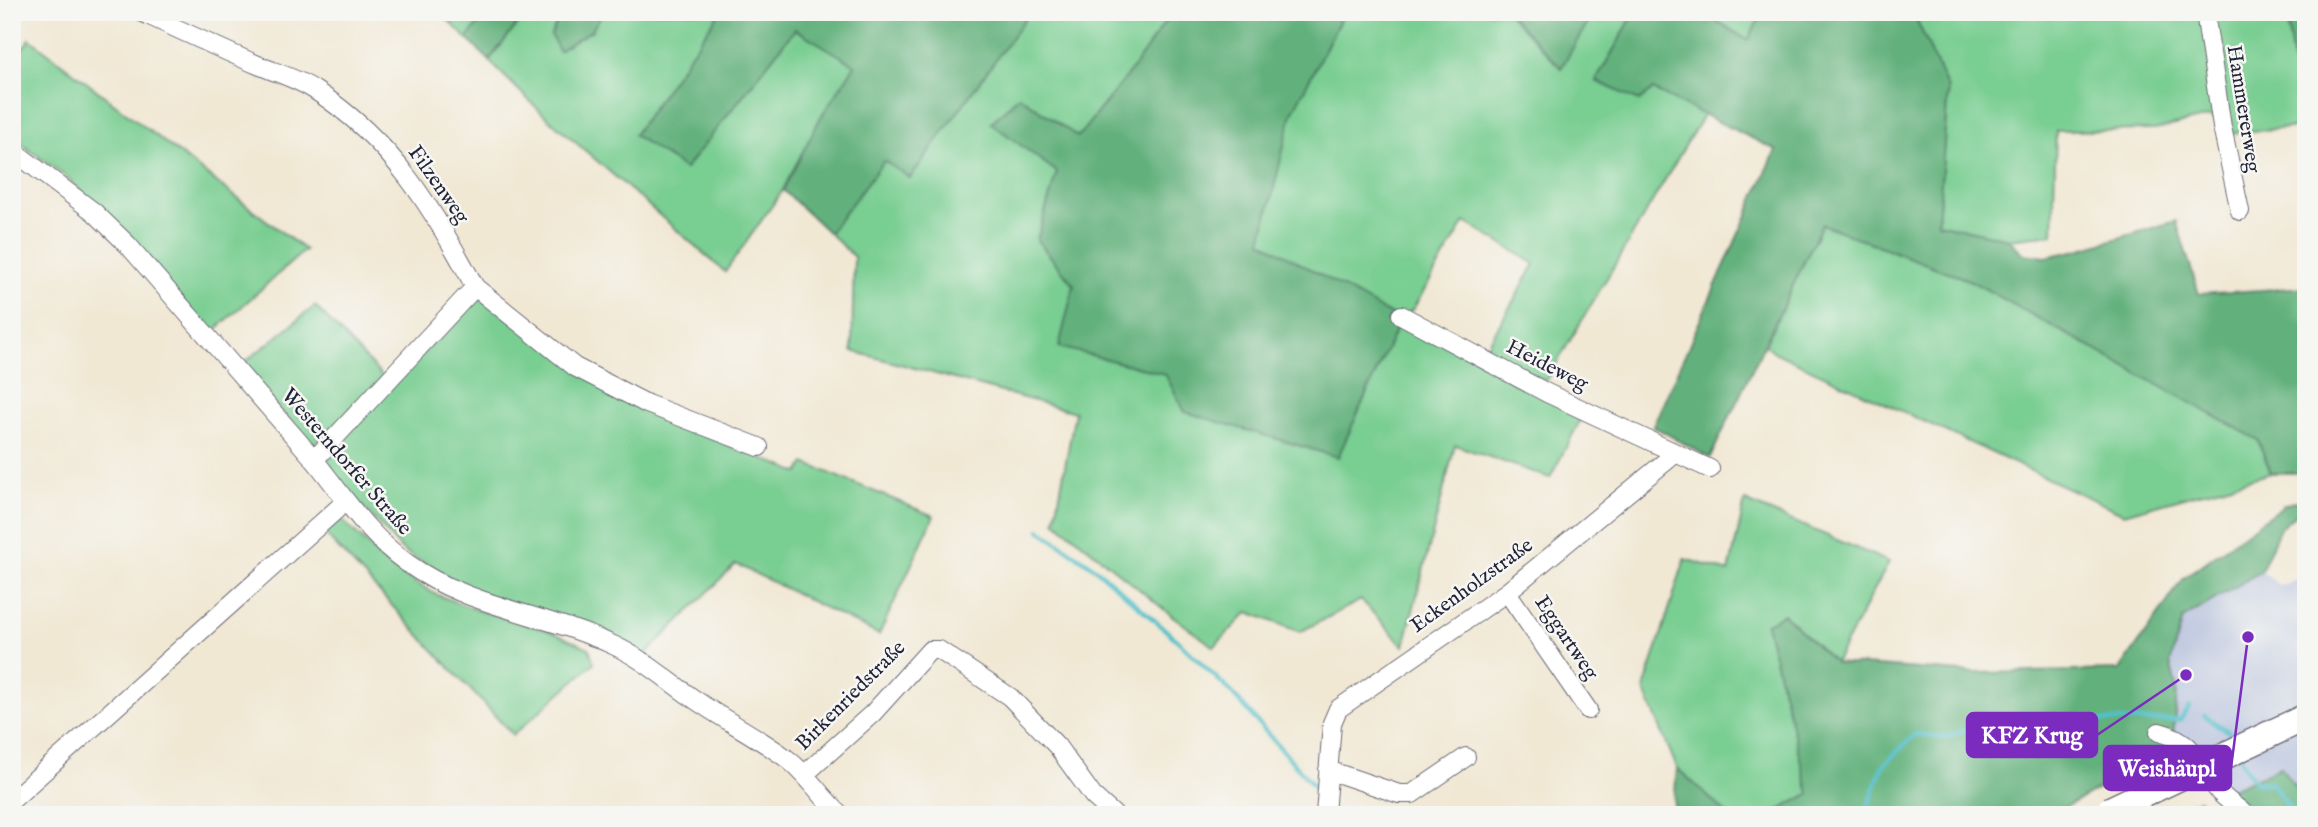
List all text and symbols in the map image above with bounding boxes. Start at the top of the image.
street label: Hammererweg [2220,43,2267,175]
street label: Filzenweg [401,140,475,230]
street label: Heideweg [1501,334,1593,398]
street label: Westerndorfer Straße [275,383,418,542]
street label: Eckenholzstraße [1405,532,1539,640]
street label: Eggartweg [1528,591,1604,686]
street label: Birkenriedstraße [790,635,912,757]
callout: KFZ Krug [1967,713,2097,757]
text: KFZ Krug [1981,722,2084,751]
callout: Weishäupl [2104,746,2231,790]
text: Weishäupl [2117,755,2217,784]

